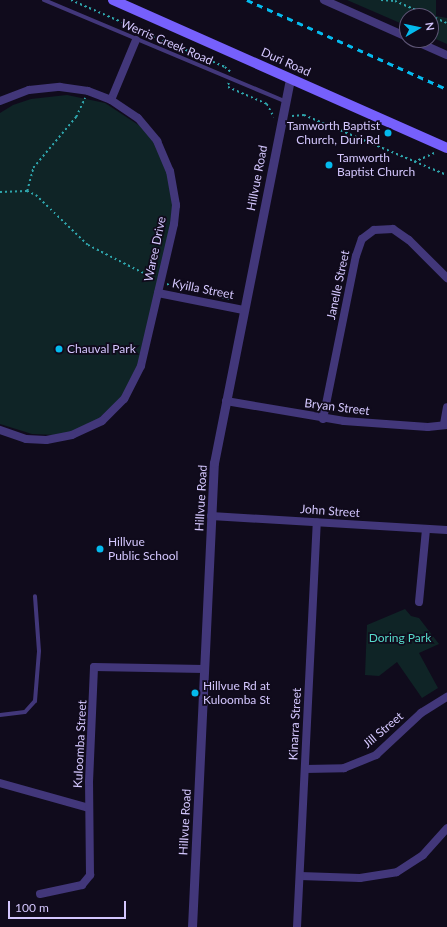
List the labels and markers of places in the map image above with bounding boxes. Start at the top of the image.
place label: Tamworth Baptist Church, Duri Rd [287,119,380,147]
marker: Tamworth Baptist Church, Duri Rd [383,128,393,138]
place label: Tamworth Baptist Church [337,151,415,179]
marker: Tamworth Baptist Church [324,160,334,170]
place label: Chauval Park [67,342,136,356]
marker: Chauval Park [54,344,64,354]
place label: Hillvue Public School [108,535,178,563]
marker: Hillvue Public School [95,544,105,554]
place label: Hillvue Rd at Kuloomba St [203,679,270,707]
marker: Hillvue Rd at Kuloomba St [190,688,200,698]

